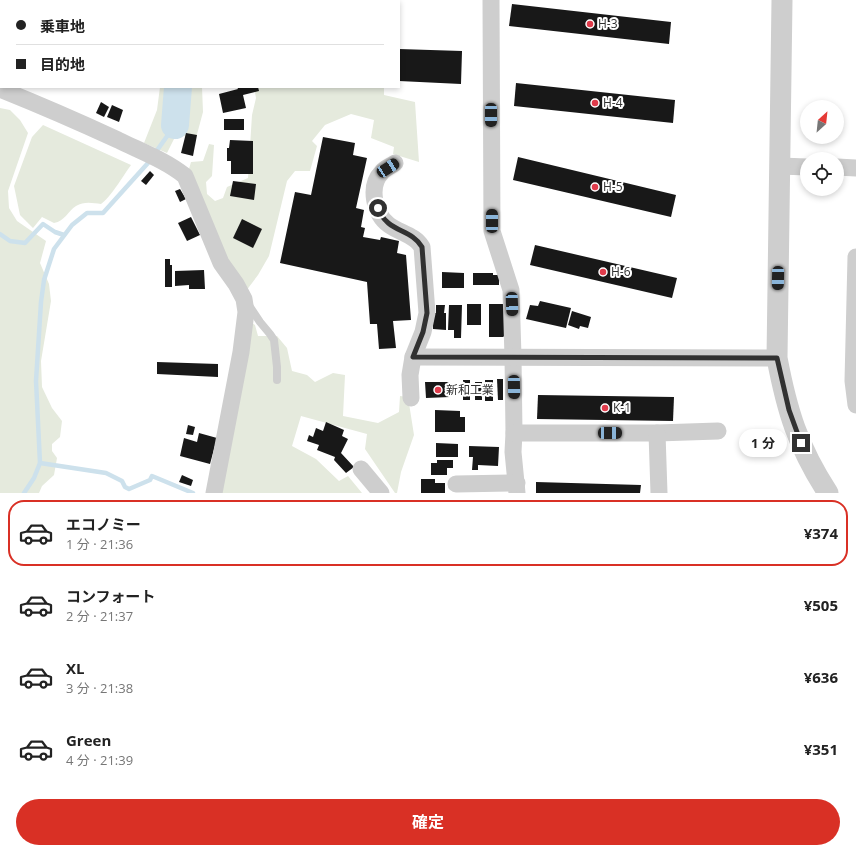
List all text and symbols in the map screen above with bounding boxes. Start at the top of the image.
place label: H-3 [598,15,618,32]
text: 乗車地 [40,16,85,36]
marker: H-3 [585,19,595,29]
text: 目的地 [40,54,85,74]
place label: H-4 [603,94,623,111]
marker: H-4 [590,98,600,108]
north arrow [800,100,844,144]
map controls [800,100,844,196]
car [485,103,497,127]
button: locate [800,152,844,196]
car [375,156,401,180]
place label: H-5 [603,178,623,195]
marker: H-5 [590,182,600,192]
route start [369,199,387,217]
car [486,209,498,233]
place label: H-6 [611,263,631,280]
car [772,266,784,290]
marker: H-6 [598,267,608,277]
car [506,292,518,316]
car [508,375,520,399]
place label: 新和工業 [446,381,494,398]
marker: 新和工業 [433,385,443,395]
place label: K-1 [613,399,631,416]
marker: K-1 [600,403,610,413]
car [598,427,622,439]
callout: 1 分 [739,429,787,457]
text: 1 分 [751,434,775,452]
route end [792,434,810,452]
text: エコノミー [66,514,141,534]
icon: car [18,515,54,551]
text: ¥374 [804,523,838,543]
text: 1 分 · 21:36 [66,535,133,553]
text: コンフォート [66,586,156,606]
icon: car [18,587,54,623]
text: ¥505 [804,595,838,615]
text: 2 分 · 21:37 [66,607,133,625]
text: XL [66,658,84,678]
icon: car [18,659,54,695]
text: ¥636 [804,667,838,687]
text: 3 分 · 21:38 [66,679,133,697]
text: Green [66,730,111,750]
icon: car [18,731,54,767]
text: ¥351 [804,739,838,759]
text: 4 分 · 21:39 [66,751,133,769]
button: 確定 [16,799,840,845]

